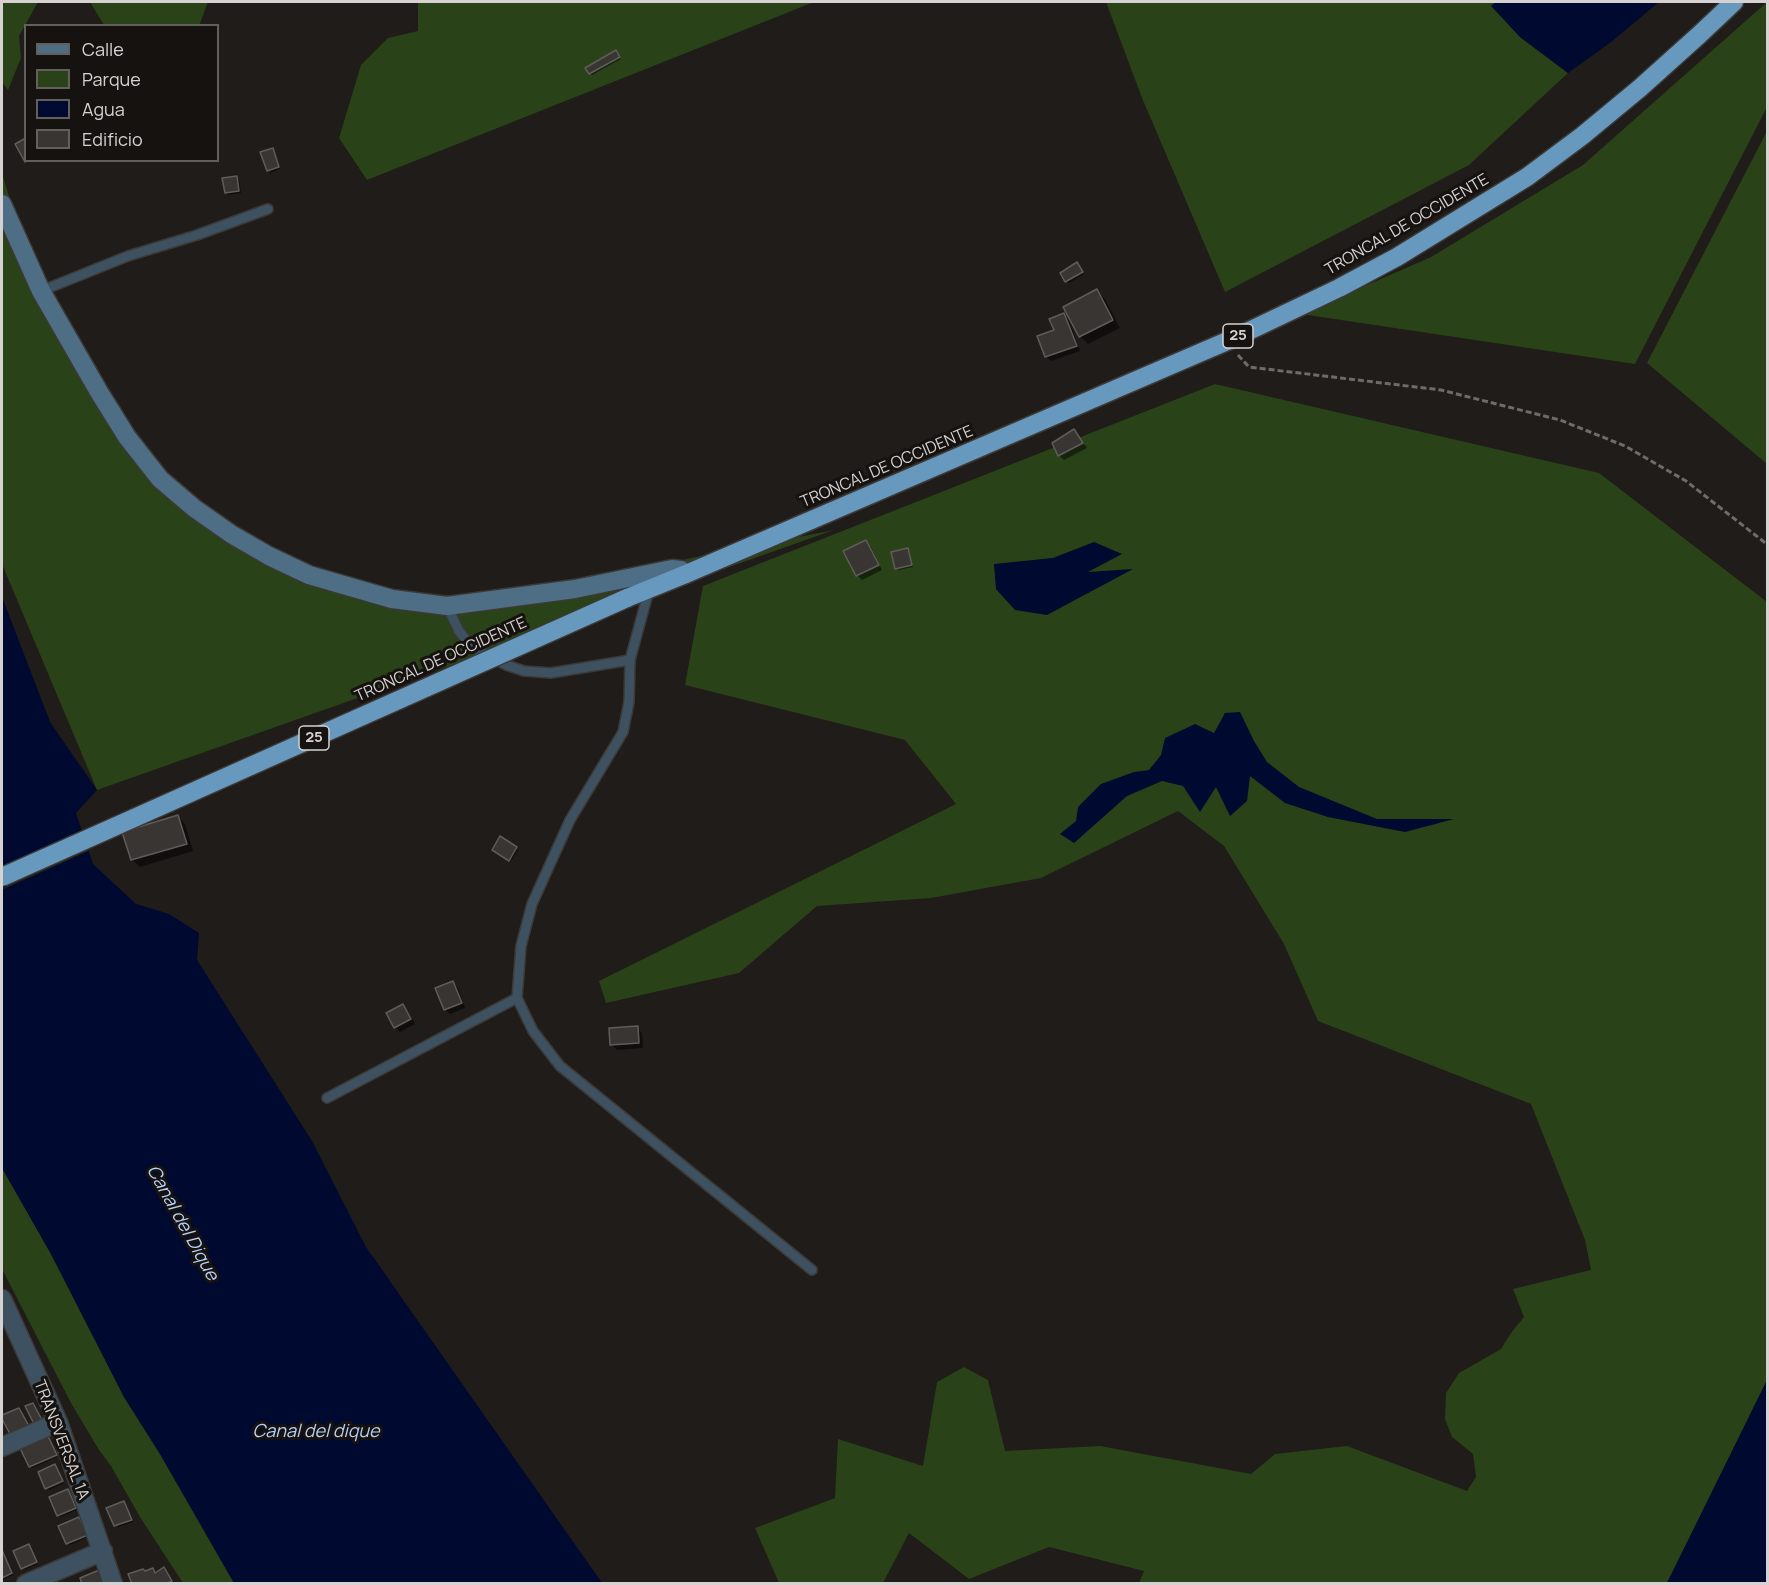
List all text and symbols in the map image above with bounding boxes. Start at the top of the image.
legend [24,24,219,162]
text: Calle [82,37,124,61]
text: Parque [82,67,141,91]
text: Agua [82,97,125,121]
text: Edificio [82,127,143,151]
street label: TRONCAL DE OCCIDENTE [1322,170,1492,280]
road number: 25 [1223,324,1253,348]
street label: TRONCAL DE OCCIDENTE [798,422,976,512]
street label: TRONCAL DE OCCIDENTE [352,613,530,707]
road number: 25 [299,726,329,750]
water label: Canal del Dique [141,1162,223,1284]
street label: TRANSVERSAL 1A [29,1377,93,1503]
water label: Canal del dique [252,1421,380,1443]

